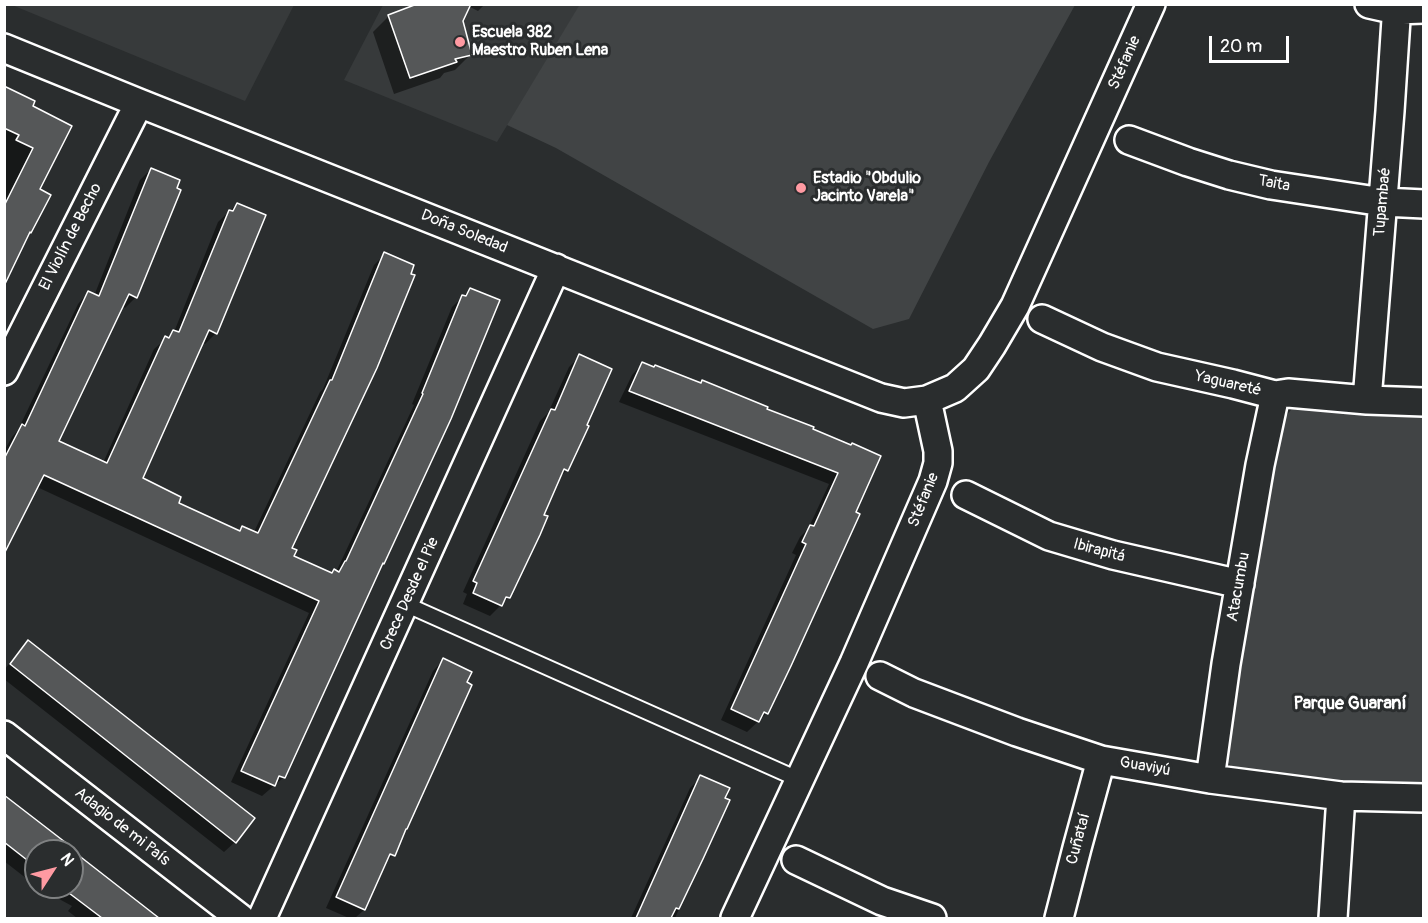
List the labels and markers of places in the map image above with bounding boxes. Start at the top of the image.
place label: Escuela 382 Maestro Ruben Lena [472,23,608,61]
marker: Escuela 382 Maestro Ruben Lena [453,35,467,49]
place label: Estadio "Obdulio Jacinto Varela" [813,169,921,207]
marker: Estadio "Obdulio Jacinto Varela" [794,181,808,195]

